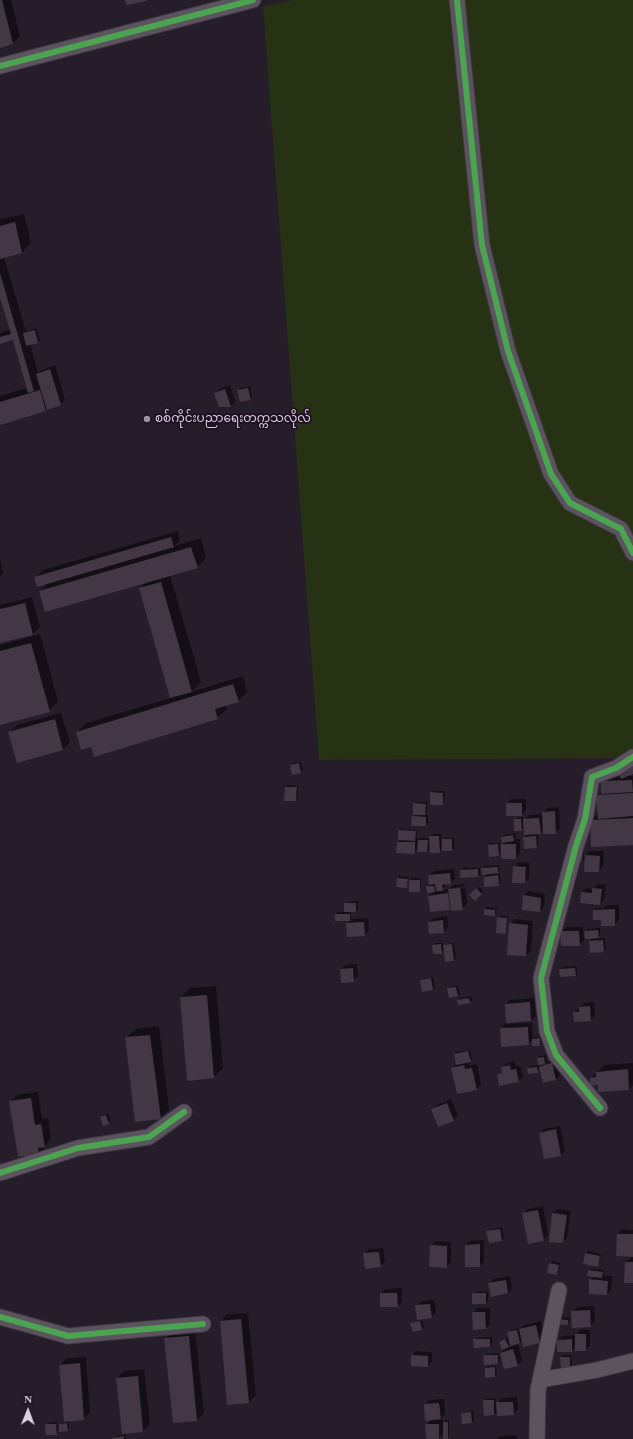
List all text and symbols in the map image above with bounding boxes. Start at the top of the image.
place label: စစ်ကိုင်းပညာရေးတက္ကသလိုလ် [155,412,311,426]
marker: စစ်ကိုင်းပညာရေးတက္ကသလိုလ် [142,414,152,424]
north arrow [8,1391,48,1431]
text: N [24,1393,32,1405]

